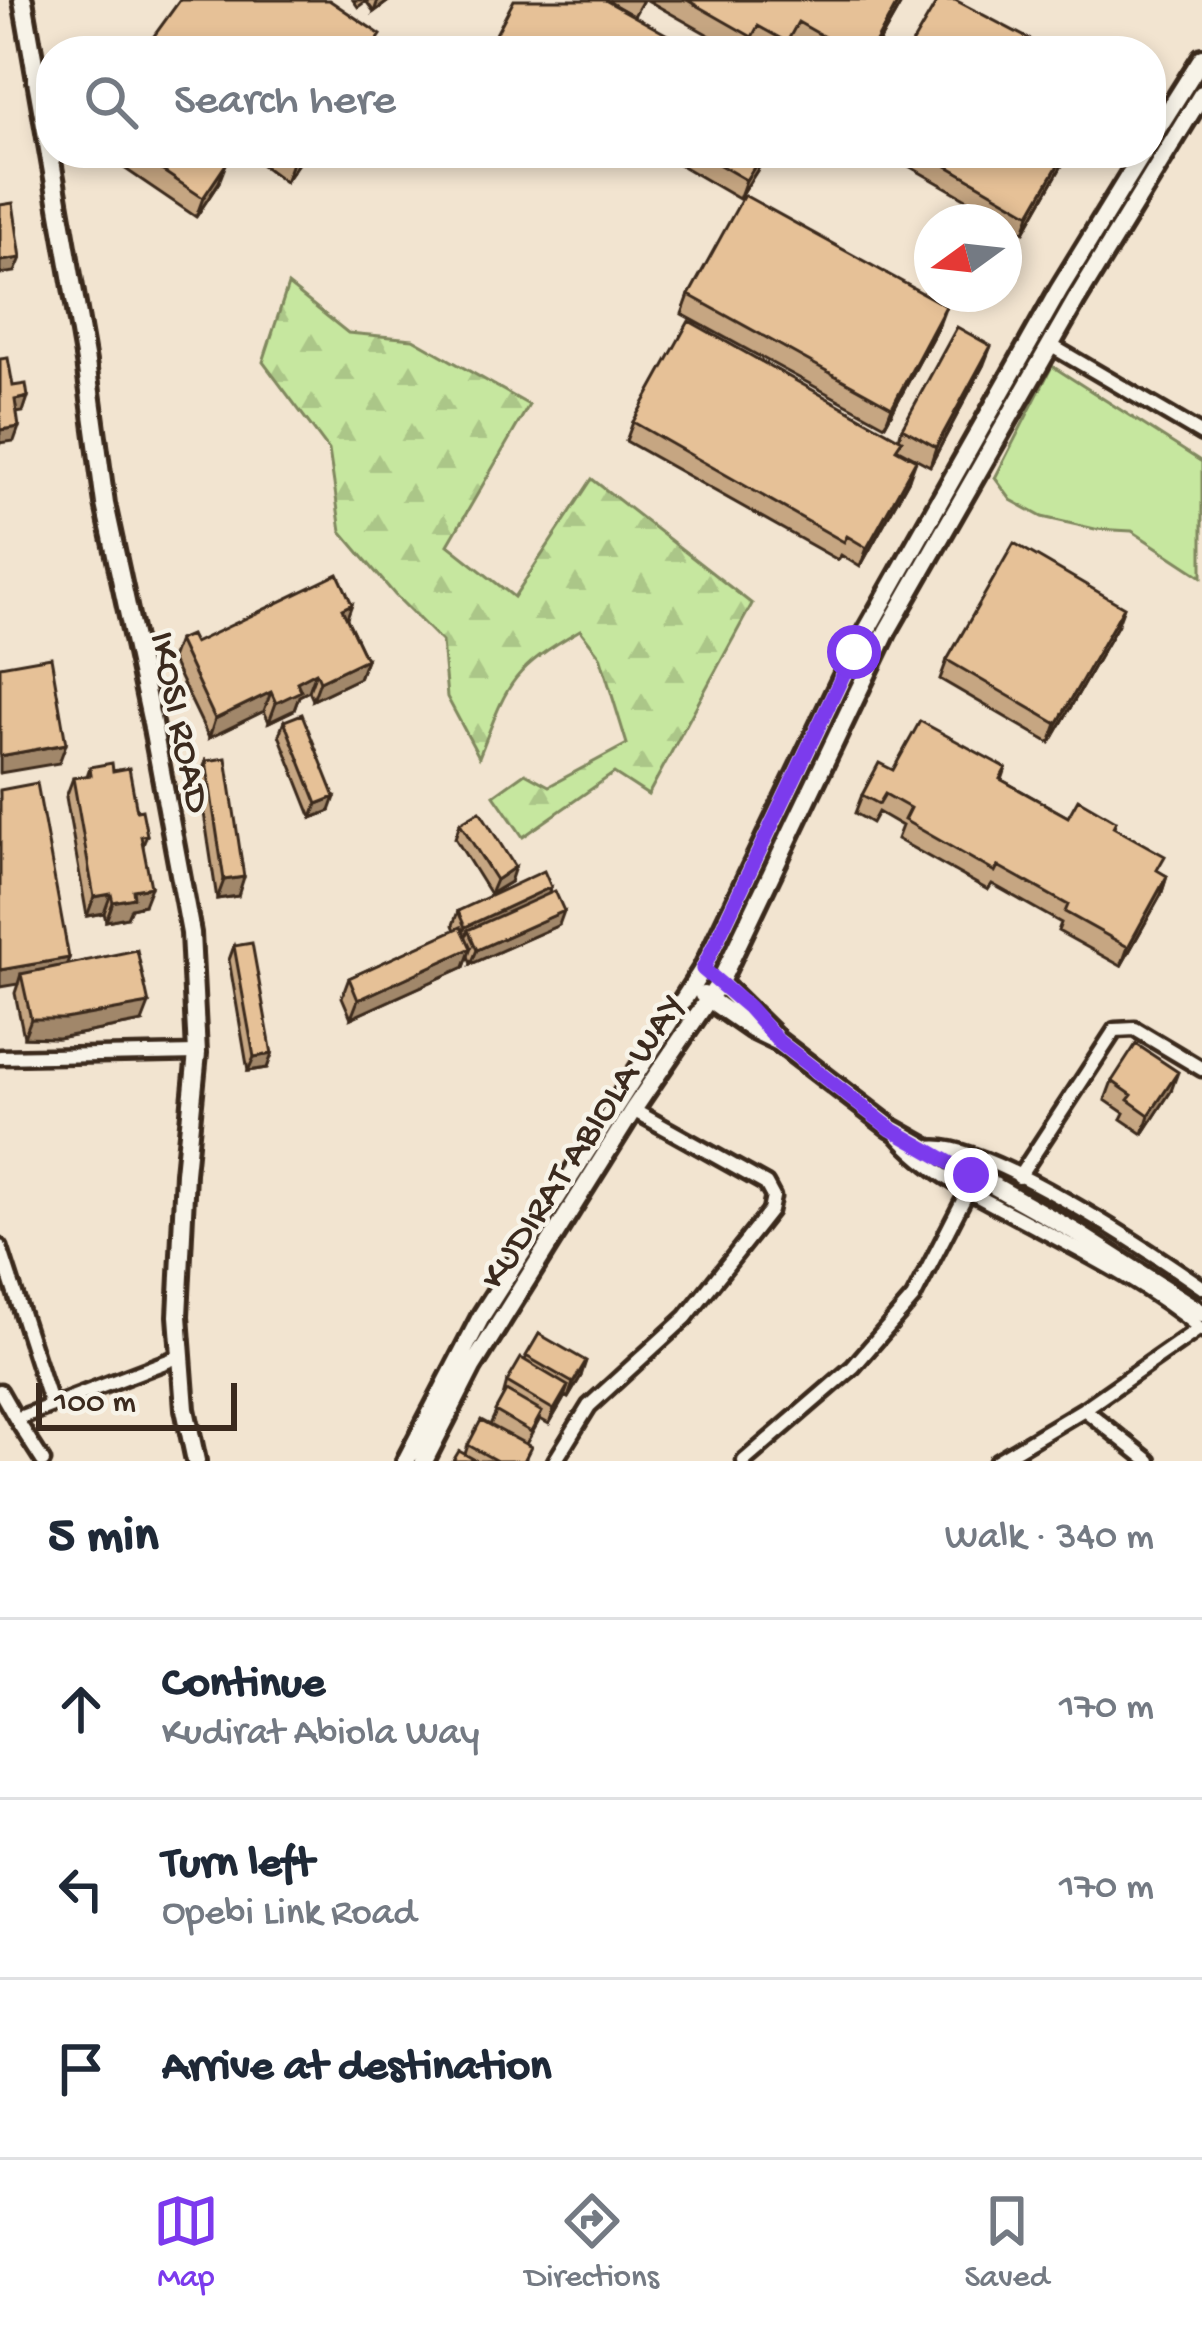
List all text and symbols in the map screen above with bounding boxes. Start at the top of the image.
search box [36,36,1166,168]
icon: search [78,69,144,135]
text: Search here [174,76,396,129]
north arrow [914,204,1022,312]
route start [827,625,881,679]
street label: IKOSI ROAD [136,628,219,817]
street label: KUDIRAT ABIOLA WAY [472,986,698,1299]
route end [944,1148,998,1202]
scale bar [36,1377,237,1430]
text: 100 m [54,1385,136,1423]
text: 5 min [48,1509,158,1569]
text: Walk · 340 m [945,1516,1154,1562]
text: Continue [162,1659,325,1712]
icon: ahead [48,1676,114,1742]
text: 170 m [1059,1686,1154,1732]
text: Kudirat Abiola Way [162,1712,479,1758]
text: Turn left [162,1839,314,1892]
icon: left [48,1856,114,1922]
text: 170 m [1059,1866,1154,1912]
text: Opebi Link Road [162,1892,416,1938]
icon: arrive [48,2036,114,2102]
text: Arrive at destination [162,2042,551,2095]
tab: Map [153,2188,219,2298]
tab: Directions [525,2188,659,2298]
tab: Saved [965,2188,1049,2298]

